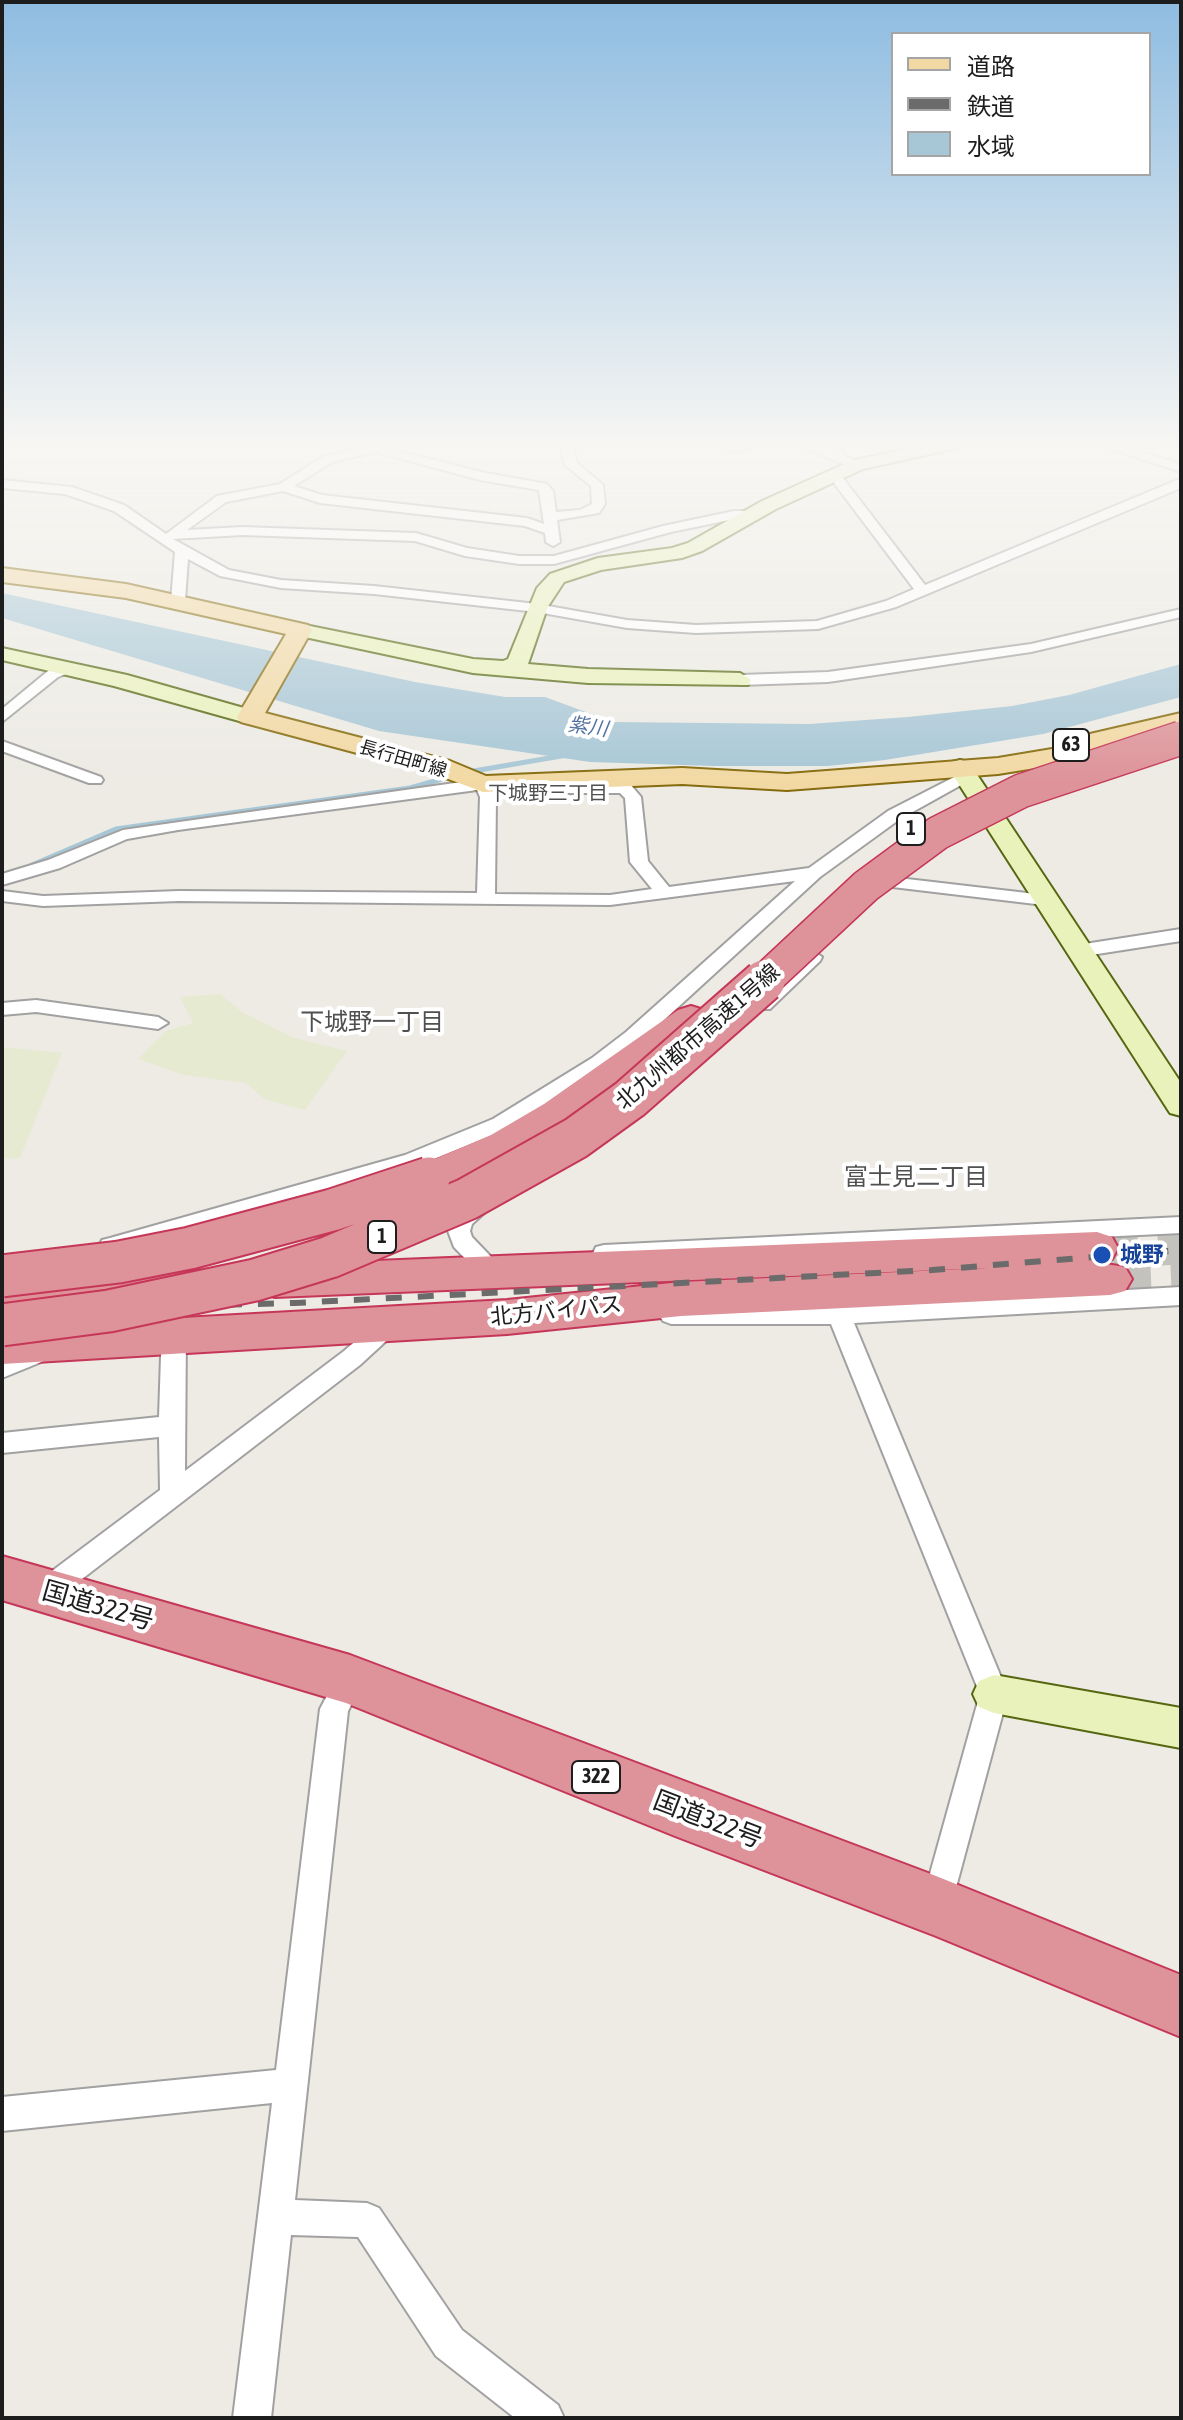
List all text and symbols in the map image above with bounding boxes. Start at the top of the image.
legend [891,32,1151,176]
text: 道路 [967,53,1015,80]
text: 鉄道 [967,93,1015,120]
text: 水域 [967,133,1015,160]
water label: 紫川 [567,712,609,742]
road number: 63 [1053,729,1089,761]
street label: 長行田町線 [357,736,449,782]
district label: 下城野三丁目 [488,782,608,806]
road number: 1 [897,813,925,845]
street label: 北九州都市高速1号線 [611,959,785,1115]
district label: 下城野一丁目 [300,1008,444,1036]
district label: 富士見二丁目 [844,1163,988,1191]
road number: 1 [368,1221,396,1253]
place label: 城野 [1120,1242,1164,1268]
marker: 城野 [1091,1244,1113,1266]
street label: 北方バイパス [489,1291,623,1331]
street label: 国道322号 [39,1575,157,1637]
road number: 322 [572,1761,620,1793]
street label: 国道322号 [649,1785,767,1855]

